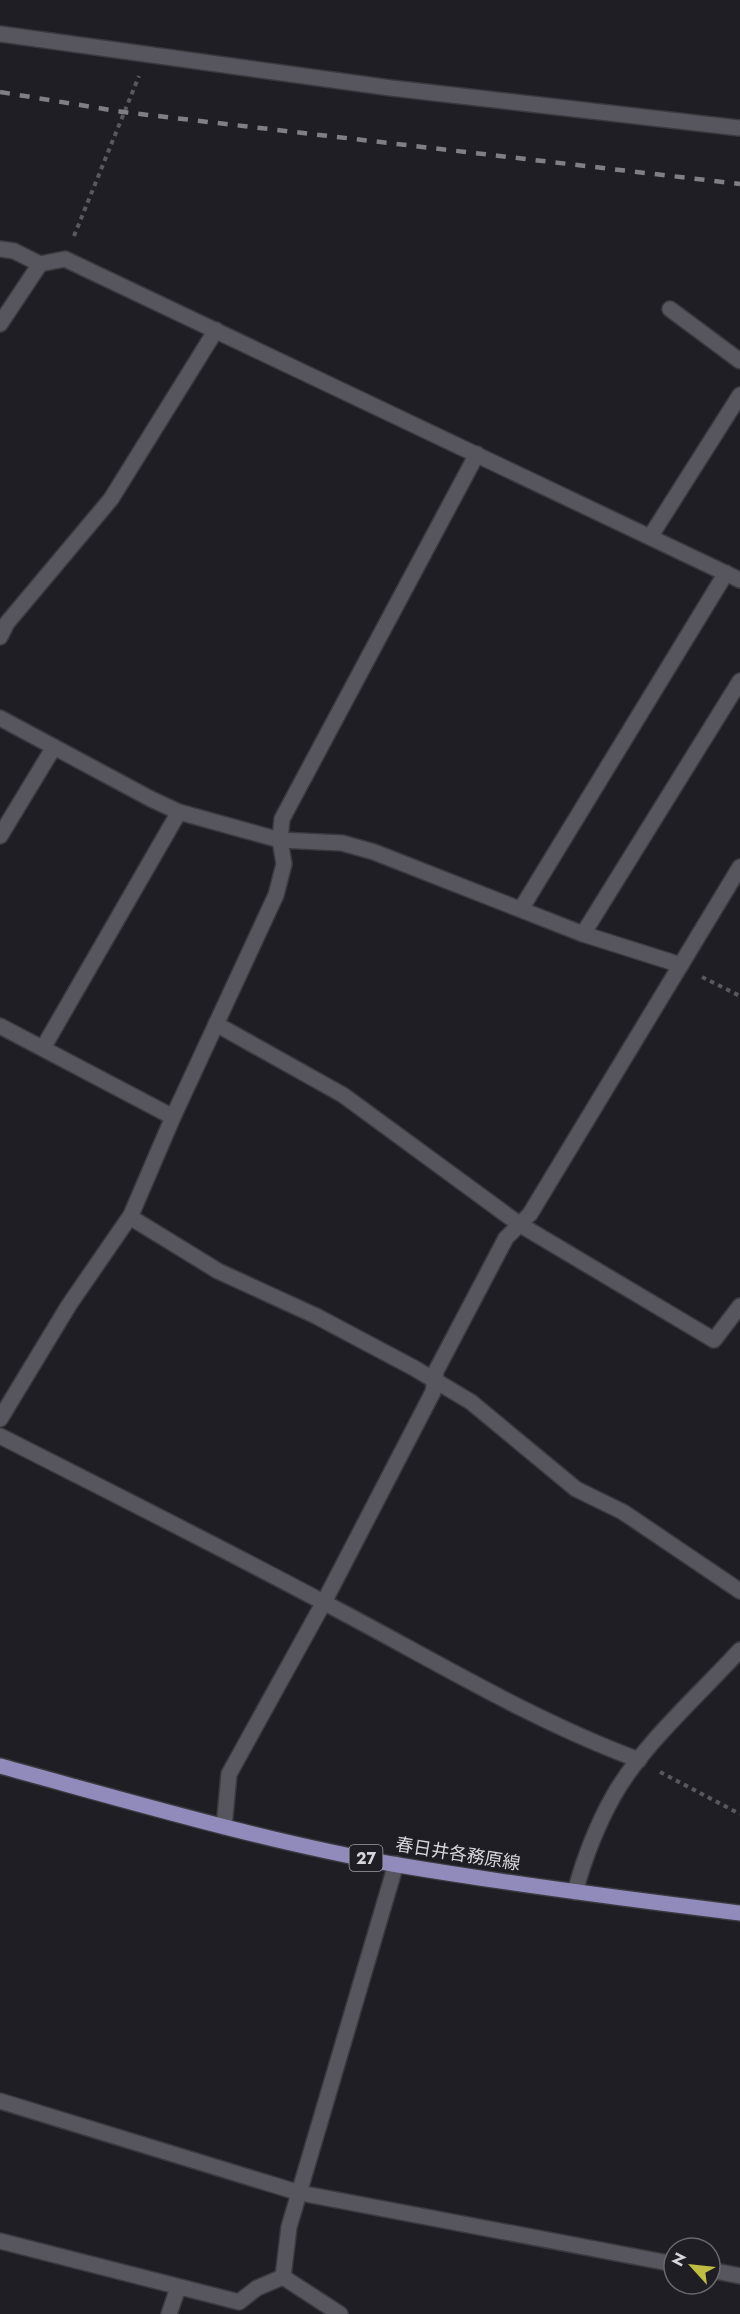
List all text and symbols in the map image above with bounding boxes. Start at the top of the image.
street label: 春日井各務原線 [394,1831,522,1877]
road number: 27 [350,1845,382,1871]
north arrow [662,2236,722,2296]
text: N [666,2249,692,2270]

